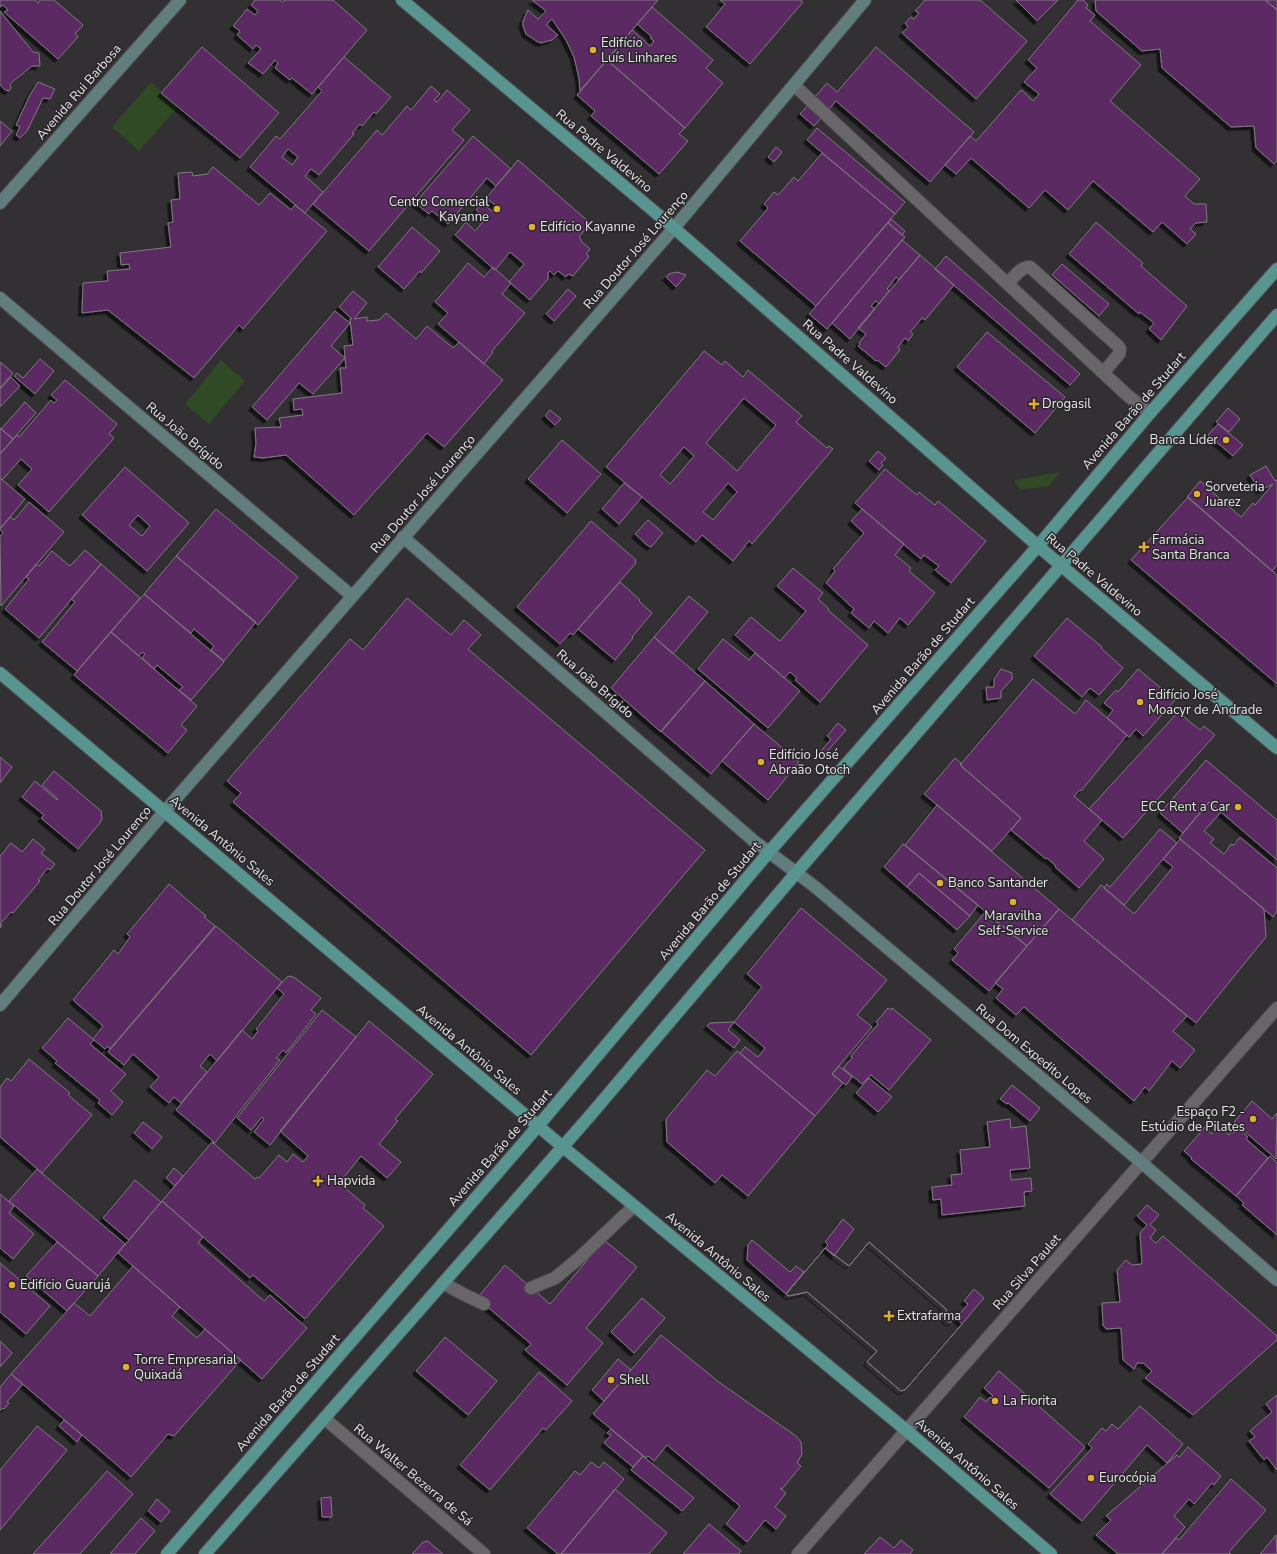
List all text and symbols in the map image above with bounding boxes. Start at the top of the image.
place label: Edifício Luís Linhares [601,34,677,67]
street label: Avenida Rui Barbosa [32,40,126,144]
marker: Edifício Luís Linhares [588,45,598,55]
street label: Rua Padre Valdevino [552,105,656,197]
street label: Rua Doutor José Lourenço [579,187,693,313]
place label: Centro Comercial Kayanne [389,193,489,226]
marker: Centro Comercial Kayanne [492,204,502,214]
place label: Edifício Kayanne [540,218,635,236]
marker: Edifício Kayanne [527,222,537,232]
street label: Rua Padre Valdevino [798,315,902,409]
street label: Avenida Barão de Studart [1078,348,1190,474]
place label: Drogasil [1042,395,1091,413]
street label: Rua João Brígido [142,398,228,474]
marker: Drogasil [1029,399,1039,409]
street label: Rua Doutor José Lourenço [366,431,480,557]
place label: Banca Líder [1150,431,1218,449]
marker: Banca Líder [1221,435,1231,445]
place label: Sorveteria Juarez [1204,478,1265,511]
marker: Sorveteria Juarez [1192,489,1202,499]
street label: Rua Padre Valdevino [1042,529,1146,621]
place label: Farmácia Santa Branca [1152,531,1230,564]
marker: Farmácia Santa Branca [1139,542,1149,552]
street label: Avenida Barão de Studart [867,593,979,719]
street label: Rua João Brígido [552,645,638,723]
place label: Edifício José Moacyr de Andrade [1148,686,1262,719]
marker: Edifício José Moacyr de Andrade [1135,697,1145,707]
place label: Edifício José Abraão Otoch [769,746,850,779]
marker: Edifício José Abraão Otoch [756,757,766,767]
street label: Avenida Antônio Sales [166,792,278,890]
place label: ECC Rent a Car [1141,798,1230,816]
street label: Rua Doutor José Lourenço [44,802,156,930]
marker: ECC Rent a Car [1233,802,1243,812]
street label: Avenida Barão de Studart [655,837,765,964]
place label: Banco Santander [948,874,1048,892]
marker: Banco Santander [935,878,945,888]
marker: Maravilha Self-Service [1008,897,1018,907]
place label: Maravilha Self-Service [978,907,1048,940]
street label: Rua Dom Expedito Lopes [972,1000,1096,1108]
street label: Avenida Antônio Sales [413,1001,525,1099]
street label: Avenida Barão de Studart [444,1085,556,1211]
place label: Espaço F2 - Estúdio de Pilates [1141,1103,1245,1136]
marker: Espaço F2 - Estúdio de Pilates [1248,1114,1258,1124]
place label: Hapvida [327,1172,375,1190]
marker: Hapvida [312,1175,324,1187]
street label: Avenida Antônio Sales [662,1208,774,1306]
street label: Rua Silva Paulet [989,1230,1065,1314]
place label: Edifício Guarujá [20,1276,111,1294]
marker: Edifício Guarujá [7,1280,17,1290]
place label: Extrafarma [897,1307,961,1325]
marker: Extrafarma [884,1311,894,1321]
street label: Avenida Barão de Studart [232,1330,344,1456]
place label: Torre Empresarial Quixadá [134,1351,237,1384]
marker: Torre Empresarial Quixadá [121,1362,131,1372]
place label: Shell [619,1371,649,1389]
marker: Shell [606,1375,616,1385]
place label: La Fiorita [1003,1392,1057,1410]
marker: La Fiorita [990,1396,1000,1406]
street label: Avenida Antônio Sales [911,1414,1023,1514]
street label: Rua Walter Bezerra de Sá [350,1420,476,1530]
place label: Eurocópia [1099,1469,1156,1487]
marker: Eurocópia [1086,1473,1096,1483]

